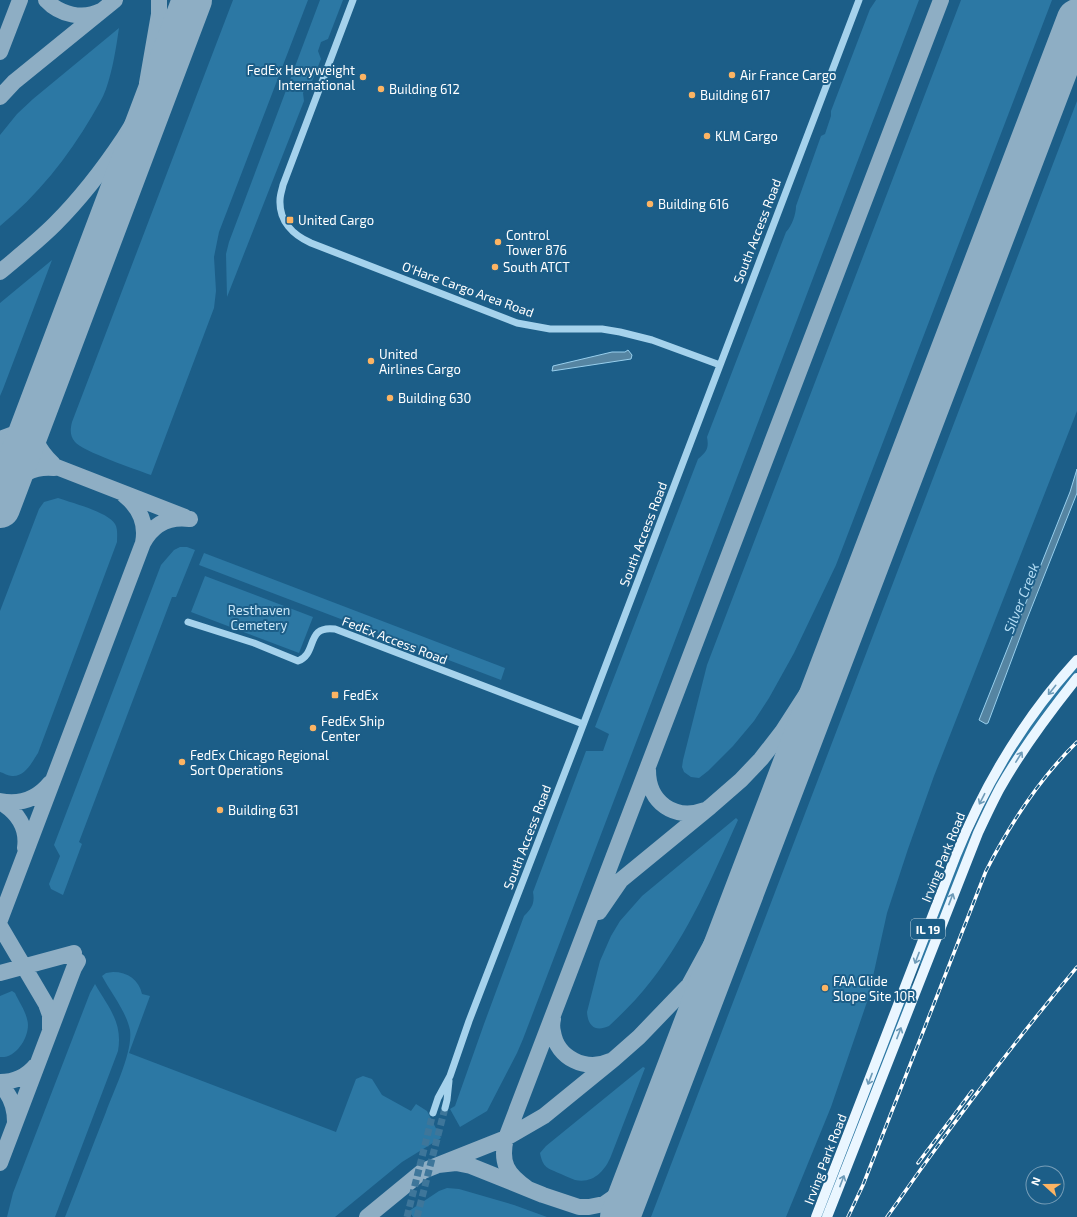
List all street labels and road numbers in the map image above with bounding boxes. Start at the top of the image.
street label: South Access Road [730,176,784,286]
street label: O'Hare Cargo Area Road [400,258,536,320]
street label: South Access Road [616,479,670,589]
street label: FedEx Access Road [340,613,450,667]
street label: South Access Road [500,782,554,892]
street label: Irving Park Road [918,810,968,904]
road number: IL 19 [911,919,945,939]
street label: Irving Park Road [800,1111,850,1207]

